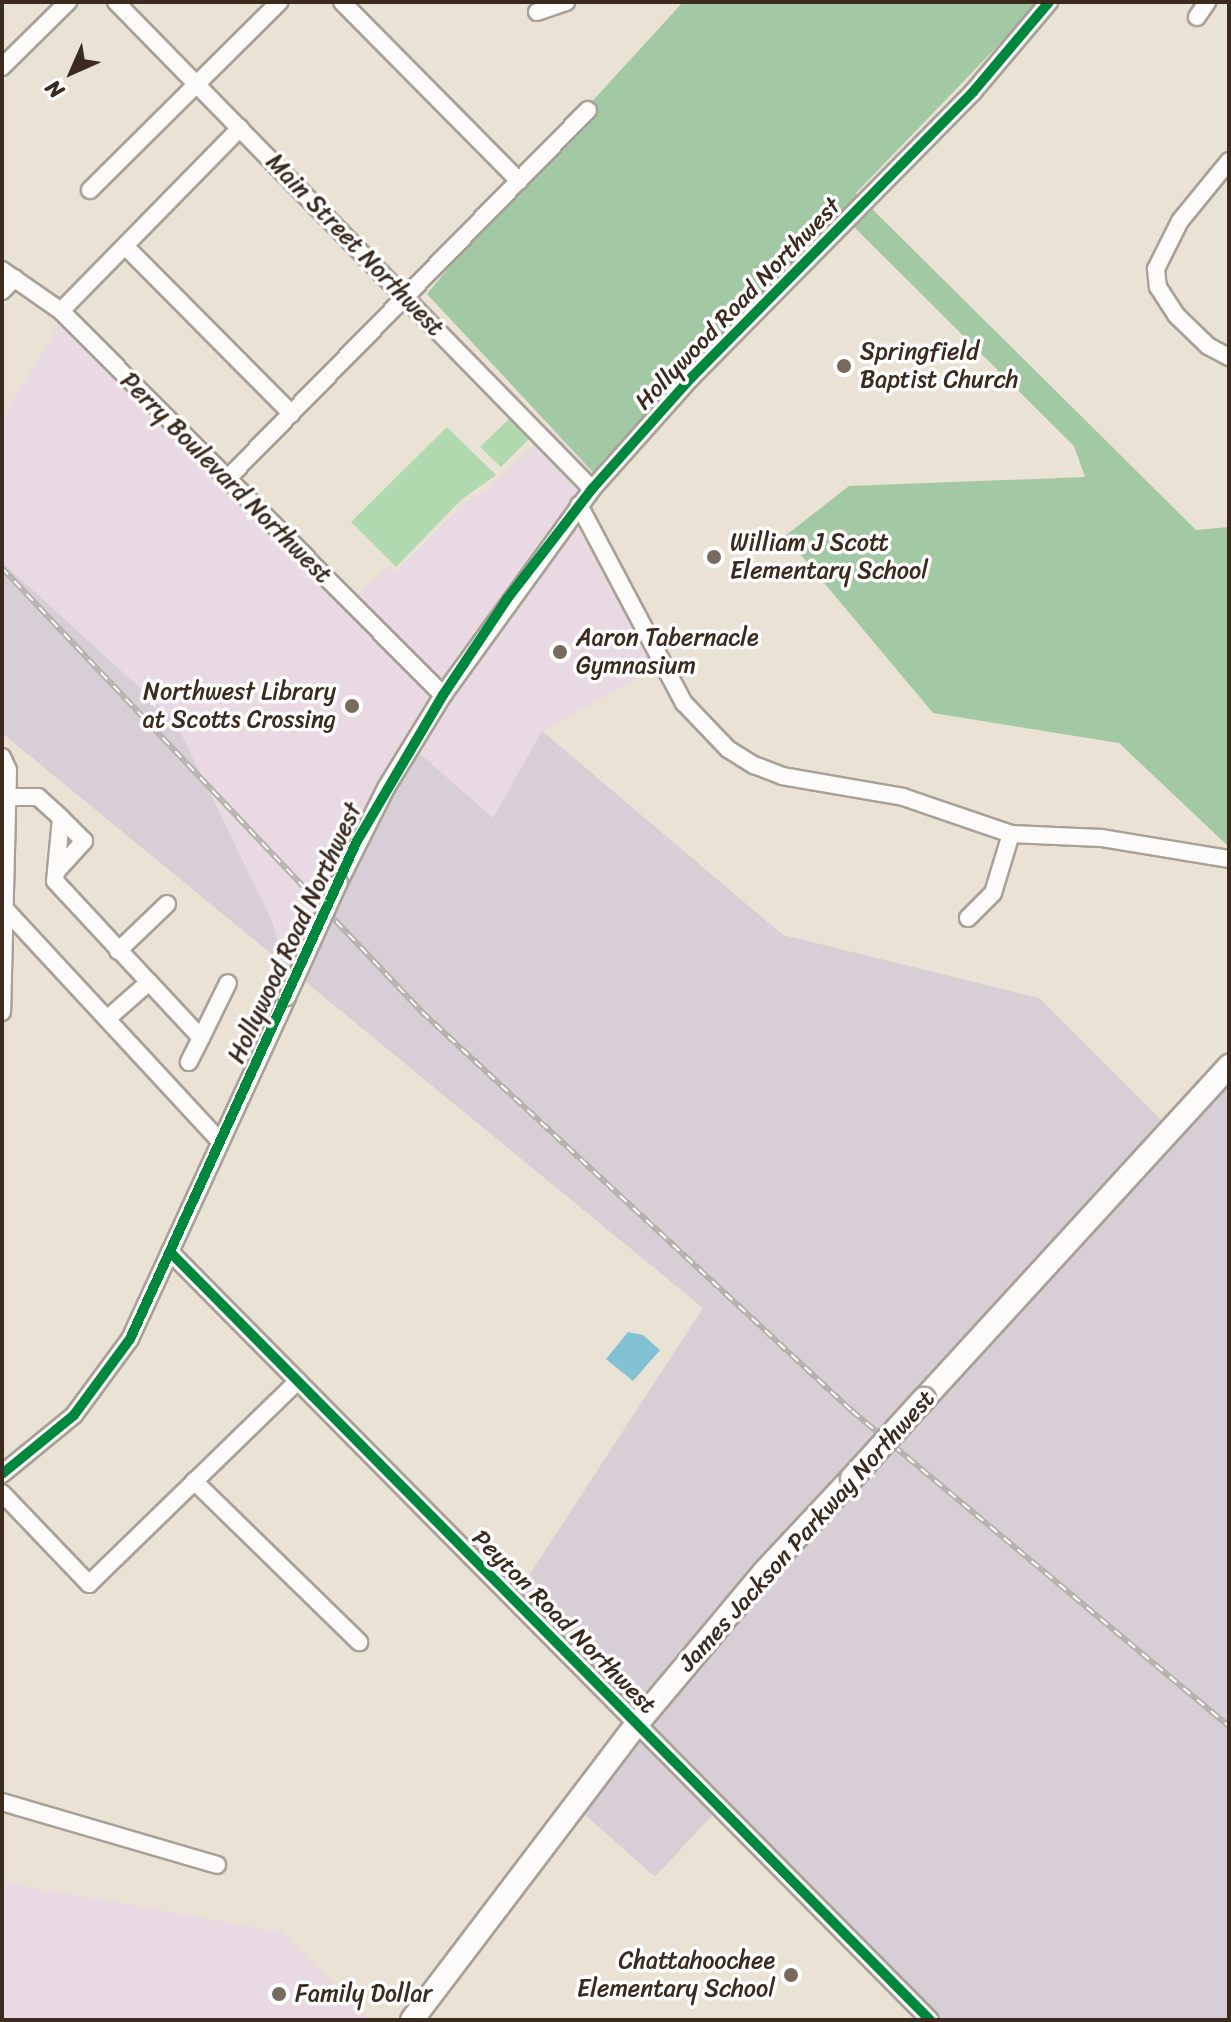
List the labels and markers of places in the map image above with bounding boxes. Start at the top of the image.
place label: Springfield Baptist Church [860,338,1018,394]
marker: Springfield Baptist Church [835,357,853,375]
place label: William J Scott Elementary School [730,529,928,585]
marker: William J Scott Elementary School [705,548,723,566]
place label: Aaron Tabernacle Gymnasium [576,624,760,680]
marker: Aaron Tabernacle Gymnasium [551,643,569,661]
place label: Northwest Library at Scotts Crossing [141,678,336,734]
marker: Northwest Library at Scotts Crossing [343,697,361,715]
place label: Chattahoochee Elementary School [577,1947,775,2003]
marker: Chattahoochee Elementary School [782,1966,800,1984]
place label: Family Dollar [295,1980,433,2008]
marker: Family Dollar [270,1985,288,2003]

